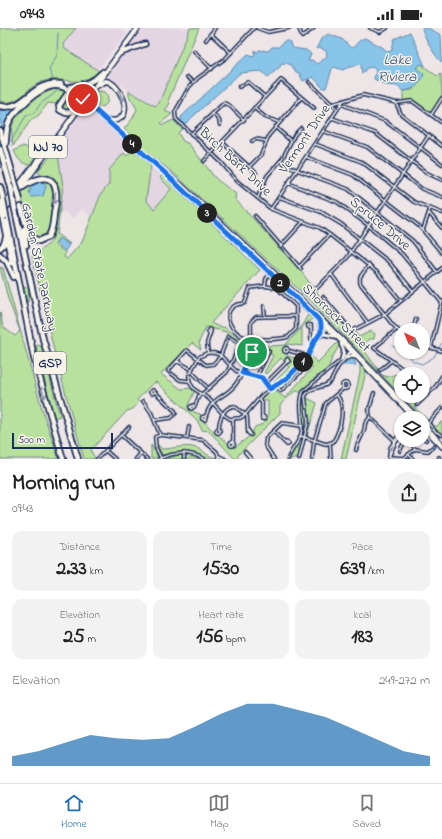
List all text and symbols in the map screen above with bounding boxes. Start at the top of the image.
text: 09:43 [20,3,45,25]
water label: Lake Riviera [378,49,417,88]
pin [66,82,100,116]
icon: check [72,88,94,110]
one-way arrow [118,89,125,102]
street label: Vermont Drive [273,100,336,179]
street label: Birch Bark Drive [193,122,277,202]
pin: 4 [122,134,142,154]
road number: NJ 70 [29,136,67,158]
text: 4 [130,136,134,152]
one-way arrow [52,191,59,204]
street label: Spruce Drive [345,192,416,256]
street label: Garden State Parkway [14,201,63,334]
pin: 3 [197,203,217,223]
text: 3 [205,205,209,221]
pin: 2 [270,273,290,293]
text: 2 [277,275,283,291]
street label: Shorrock Street [297,279,375,357]
north arrow [394,323,430,359]
map controls [394,323,430,447]
pin [235,335,269,369]
icon: arrive [241,341,263,363]
road number: GSP [34,352,66,374]
pin: 1 [293,352,313,372]
text: 1 [301,354,305,370]
button: locate [394,367,430,403]
one-way arrow [40,387,47,400]
button: layers [394,411,430,447]
scale bar [12,431,113,450]
text: 500 m [18,432,45,448]
text: Morning run [12,468,115,500]
button: share [388,472,430,514]
text: 09:43 [12,499,33,518]
text: Distance [59,539,100,555]
text: Time [210,539,232,555]
text: Pace [352,539,373,555]
text: 2.33 [56,555,87,584]
text: 15:30 [203,555,239,584]
text: 6:39 [340,555,365,584]
text: km [87,563,103,579]
text: /km [365,563,384,579]
text: Elevation [59,607,100,623]
text: Heart rate [198,607,244,623]
text: kcal [354,607,371,623]
text: 25 [63,623,85,652]
text: 156 [196,623,223,652]
text: 183 [351,623,373,652]
text: m [85,631,96,647]
text: bpm [223,631,246,647]
text: Elevation [12,671,60,690]
text: 249–272 m [379,671,430,690]
tab: Home [61,792,87,832]
tab: Map [208,792,230,832]
tab: Saved [352,792,381,832]

